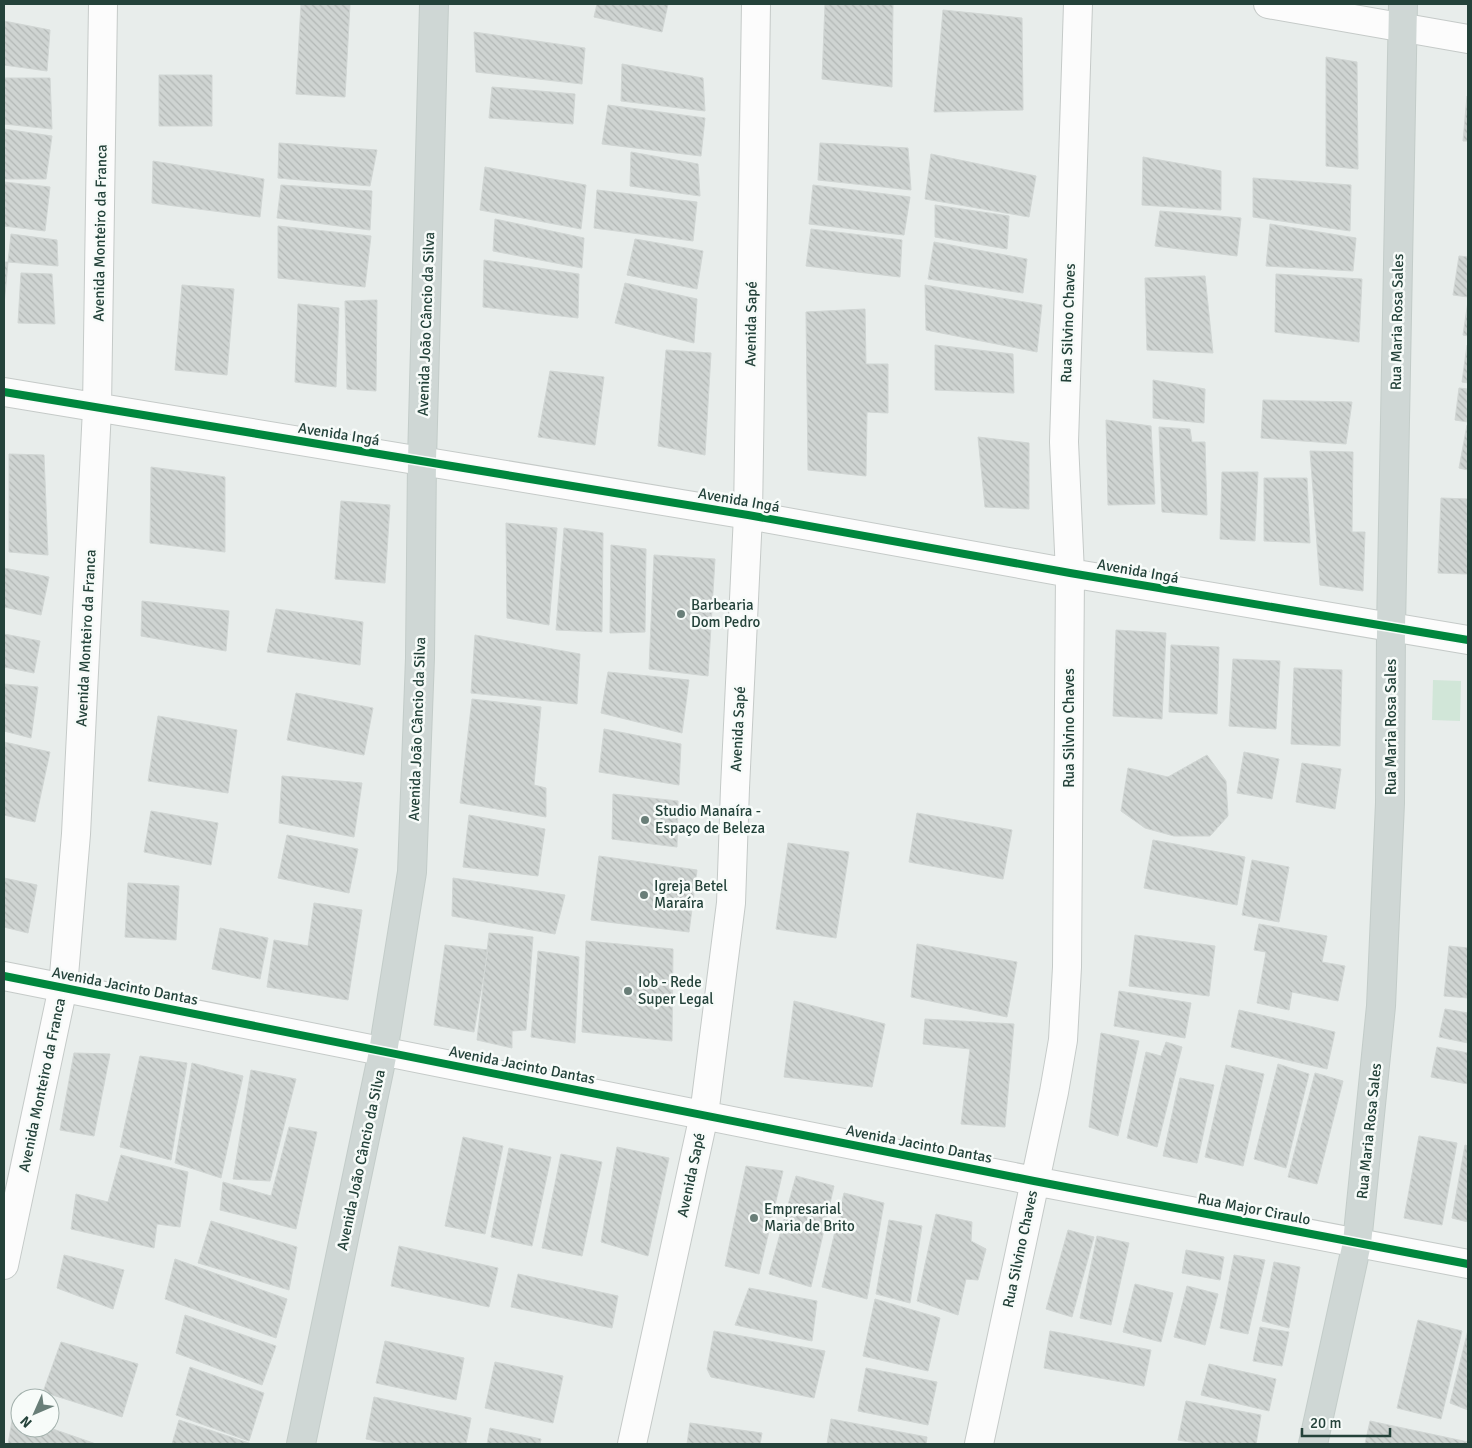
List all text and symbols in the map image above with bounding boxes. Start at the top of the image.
street label: Avenida Monteiro da Franca [89,144,111,322]
street label: Avenida João Câncio da Silva [414,232,438,416]
street label: Rua Maria Rosa Sales [1387,253,1407,390]
street label: Rua Silvino Chaves [1057,262,1079,383]
street label: Avenida Sapé [741,281,761,367]
street label: Avenida Ingá [297,419,381,449]
street label: Avenida Ingá [697,484,781,516]
street label: Avenida Monteiro da Franca [72,549,100,727]
street label: Avenida Ingá [1096,555,1180,587]
place label: Barbearia Dom Pedro [691,596,761,631]
marker: Barbearia Dom Pedro [675,608,687,620]
street label: Avenida João Câncio da Silva [405,637,429,821]
street label: Rua Maria Rosa Sales [1382,658,1400,795]
street label: Rua Silvino Chaves [1060,668,1078,788]
street label: Avenida Sapé [727,686,749,772]
place label: Studio Manaíra - Espaço de Beleza [655,802,765,837]
marker: Studio Manaíra - Espaço de Beleza [639,814,651,826]
place label: Igreja Betel Maraíra [654,877,728,912]
marker: Igreja Betel Maraíra [638,889,650,901]
street label: Avenida Jacinto Dantas [50,963,200,1009]
place label: Iob - Rede Super Legal [638,973,714,1008]
marker: Iob - Rede Super Legal [622,985,634,997]
street label: Avenida Monteiro da Franca [15,996,69,1174]
street label: Avenida Jacinto Dantas [447,1042,597,1088]
street label: Rua Maria Rosa Sales [1353,1062,1385,1200]
street label: Avenida João Câncio da Silva [333,1068,389,1252]
street label: Avenida Jacinto Dantas [844,1121,994,1167]
street label: Avenida Sapé [673,1131,709,1219]
street label: Rua Silvino Chaves [999,1188,1041,1309]
street label: Rua Major Ciraulo [1196,1189,1312,1229]
place label: Empresarial Maria de Brito [764,1200,855,1235]
marker: Empresarial Maria de Brito [748,1212,760,1224]
north arrow [10,1388,60,1438]
scale bar [1302,1406,1390,1438]
text: N [17,1412,36,1431]
text: 20 m [1310,1414,1341,1432]

